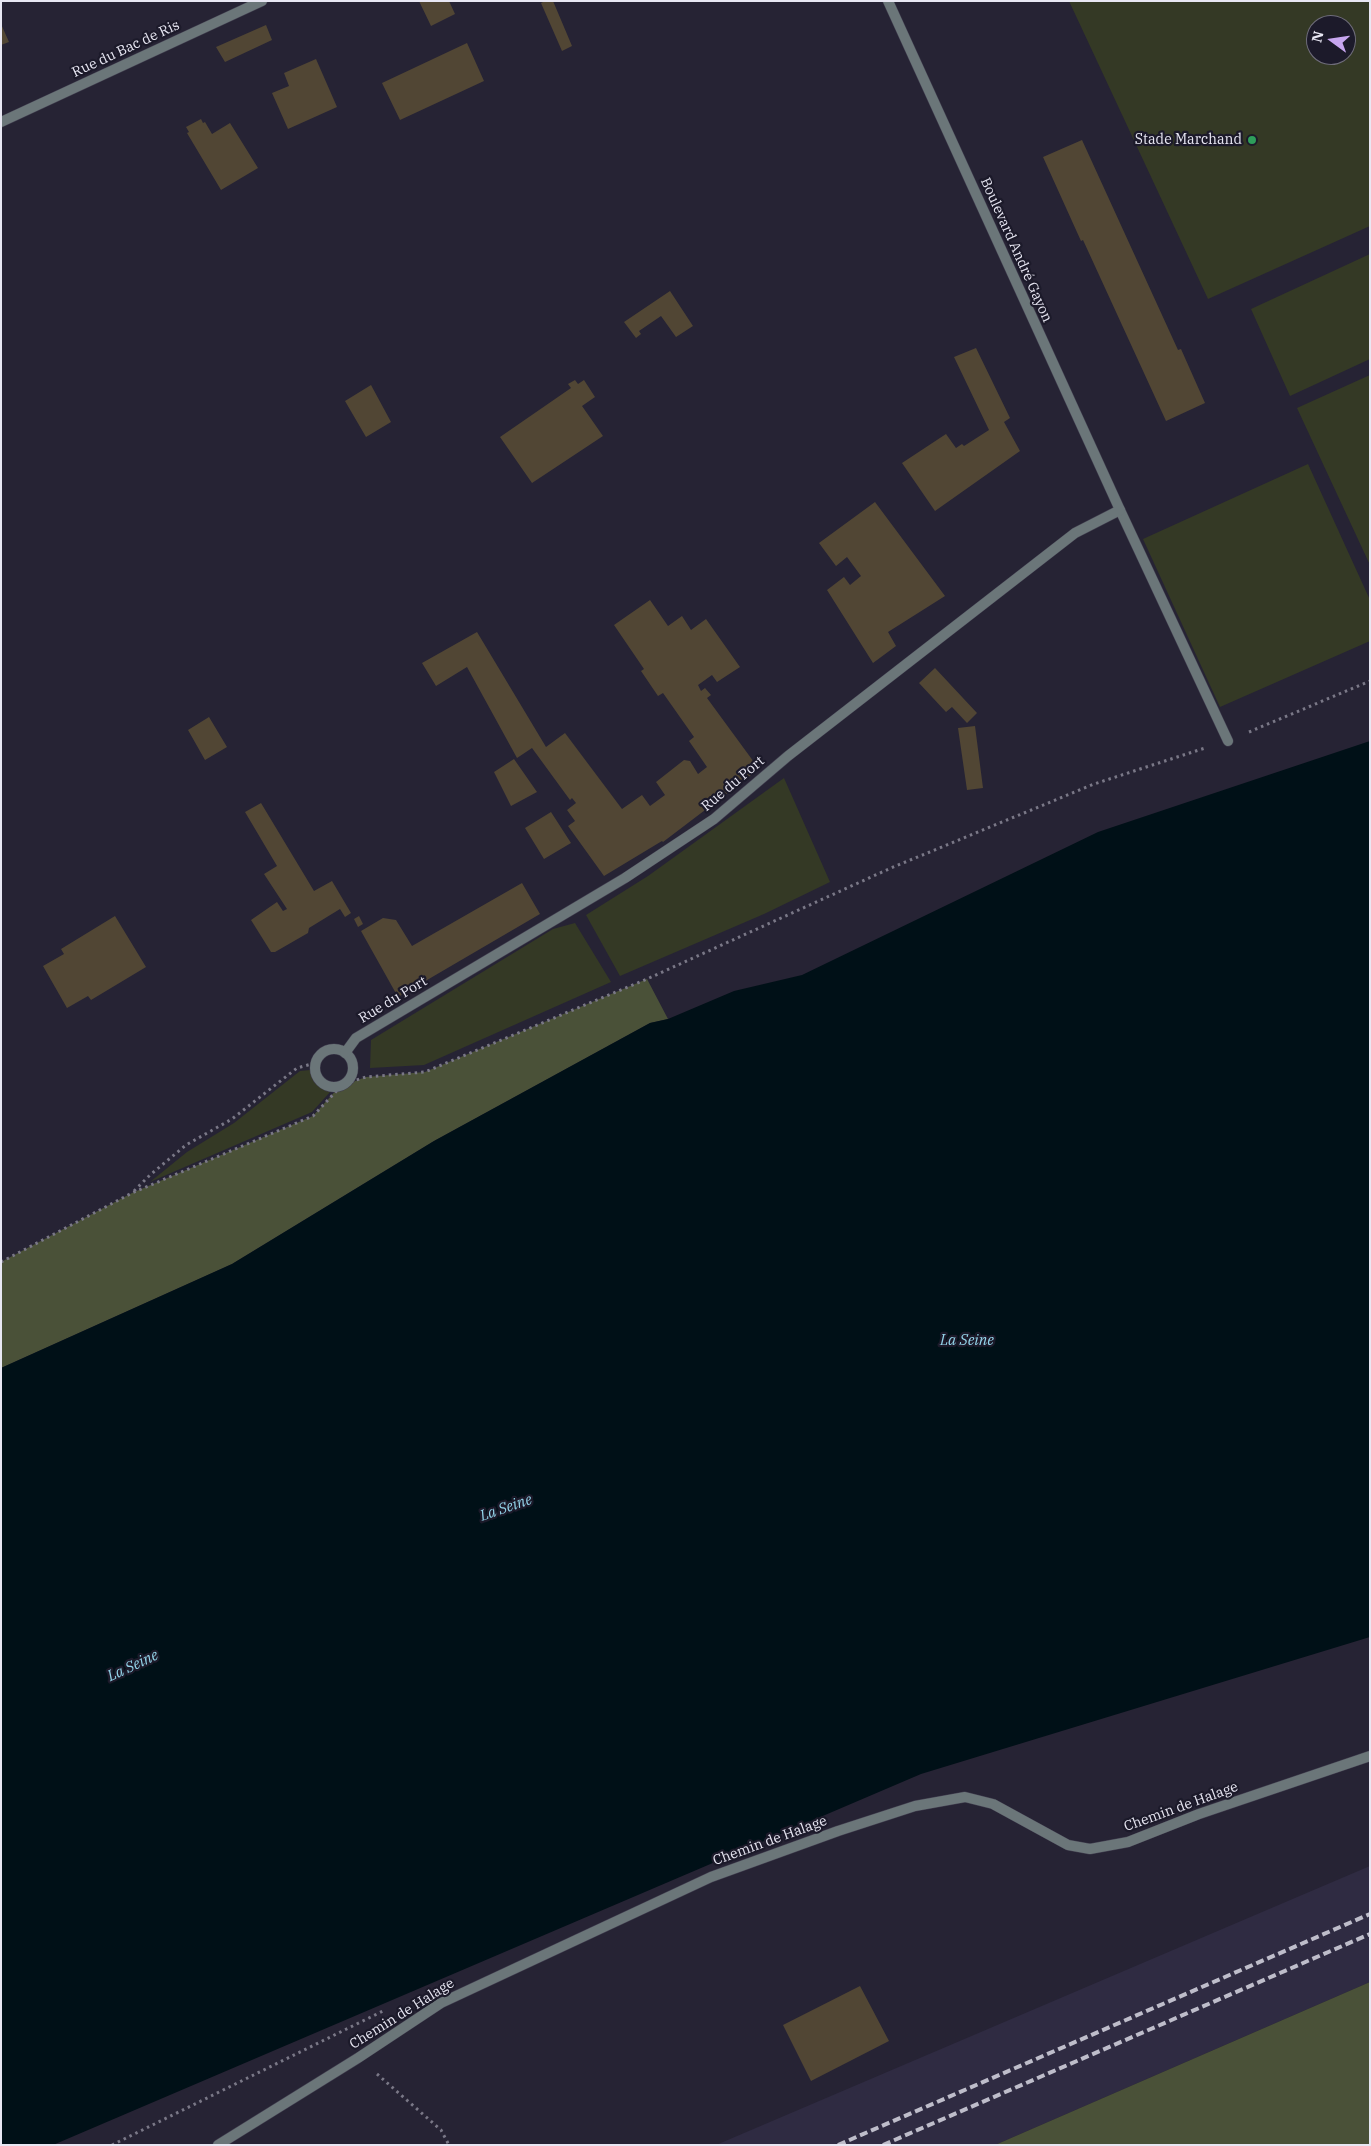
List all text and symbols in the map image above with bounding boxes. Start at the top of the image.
north arrow [1306,15,1356,65]
street label: Rue du Bac de Ris [70,17,182,81]
text: N [1307,29,1327,44]
place label: Stade Marchand [1135,132,1242,148]
marker: Stade Marchand [1246,134,1258,146]
street label: Boulevard André Gayon [977,175,1055,325]
street label: Rue du Port [698,753,768,815]
street label: Rue du Port [356,973,430,1027]
water label: La Seine [940,1332,994,1350]
water label: La Seine [478,1491,534,1525]
water label: La Seine [105,1646,161,1686]
street label: Chemin de Halage [1122,1779,1240,1835]
street label: Chemin de Halage [711,1813,829,1869]
street label: Chemin de Halage [347,1975,457,2053]

